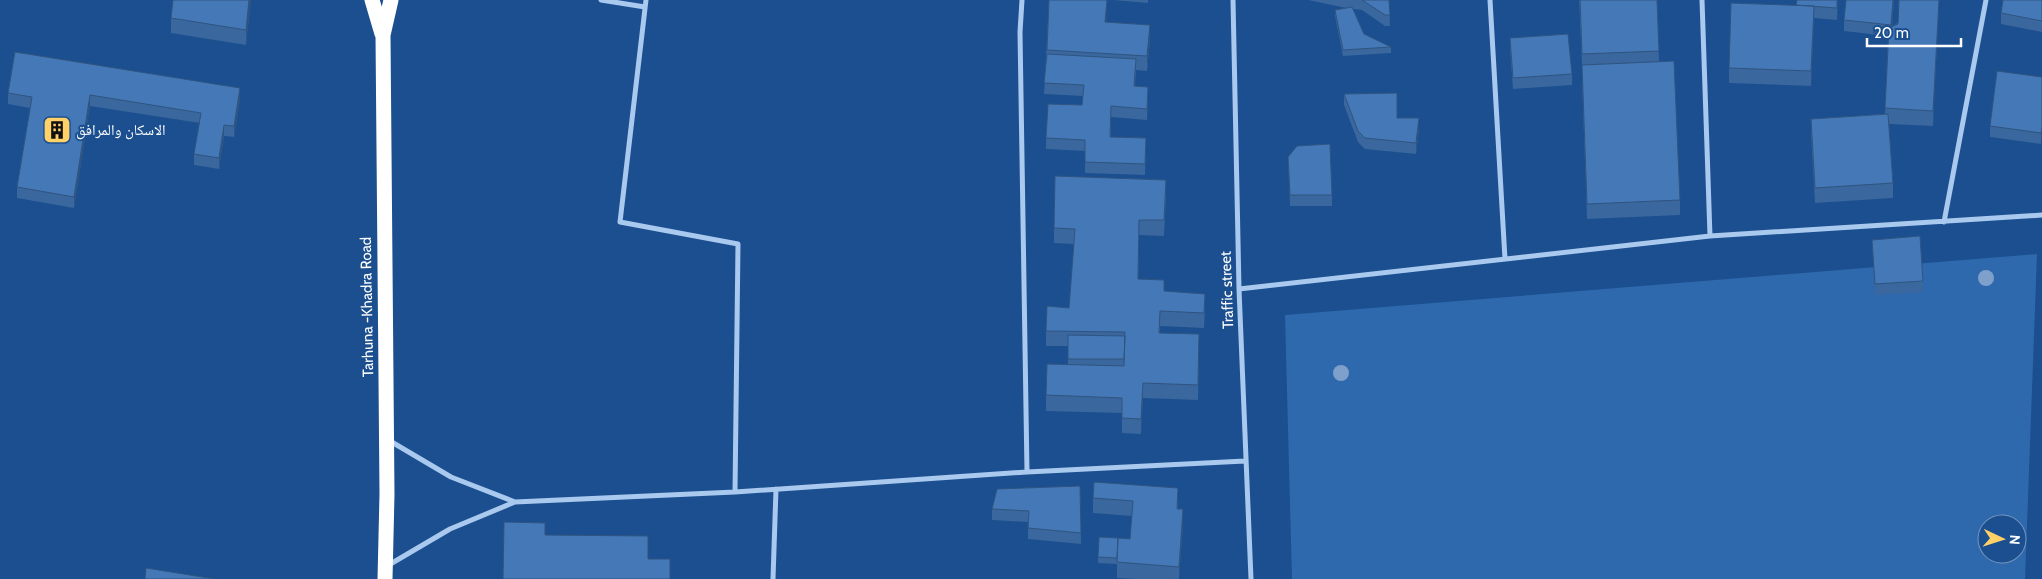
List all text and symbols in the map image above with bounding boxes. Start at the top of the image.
scale bar [1867,15,1961,47]
text: 20 m [1874,24,1909,42]
building icon: الاسكان والمرافق [42,115,72,145]
place label: الاسكان والمرافق [76,121,166,140]
street label: Tarhuna -Khadra Road [357,237,377,377]
street label: Traffic street [1217,251,1237,329]
north arrow [1977,514,2027,564]
text: N [2006,534,2024,545]

